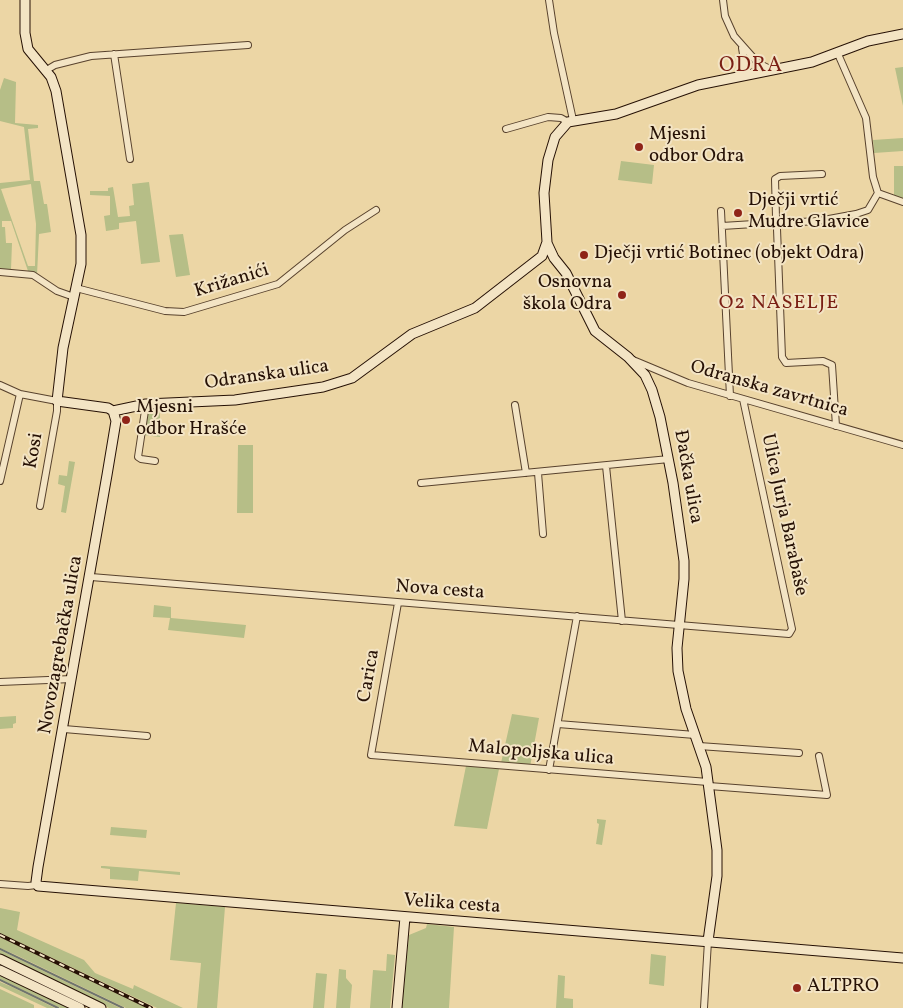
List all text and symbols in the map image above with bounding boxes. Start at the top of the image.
district label: ODRA [719,54,783,80]
place label: Mjesni odbor Odra [649,125,744,169]
marker: Mjesni odbor Odra [633,141,645,153]
place label: Dječji vrtić Mudre Glavice [748,191,869,235]
marker: Dječji vrtić Mudre Glavice [732,207,744,219]
place label: Dječji vrtić Botinec (objekt Odra) [594,244,864,266]
marker: Dječji vrtić Botinec (objekt Odra) [578,249,590,261]
street label: Križanići [192,260,272,304]
place label: Osnovna škola Odra [523,273,612,317]
marker: Osnovna škola Odra [616,289,628,301]
district label: O2 NASELJE [717,292,841,316]
street label: Odranska ulica [203,356,331,396]
street label: Odranska zavrtnica [687,357,851,423]
place label: Mjesni odbor Hrašće [136,398,246,442]
marker: Mjesni odbor Hrašće [120,414,132,426]
street label: Đačka ulica [668,428,706,526]
street label: Kosi [21,431,49,471]
street label: Ulica Jurja Barabaše [755,432,811,598]
street label: Novozagrebačka ulica [35,554,89,736]
street label: Nova cesta [395,577,485,605]
street label: Carica [354,648,386,704]
street label: Malopoljska ulica [467,736,615,772]
street label: Velika cesta [403,890,501,920]
place label: ALTPRO [807,977,879,999]
marker: ALTPRO [791,982,803,994]

